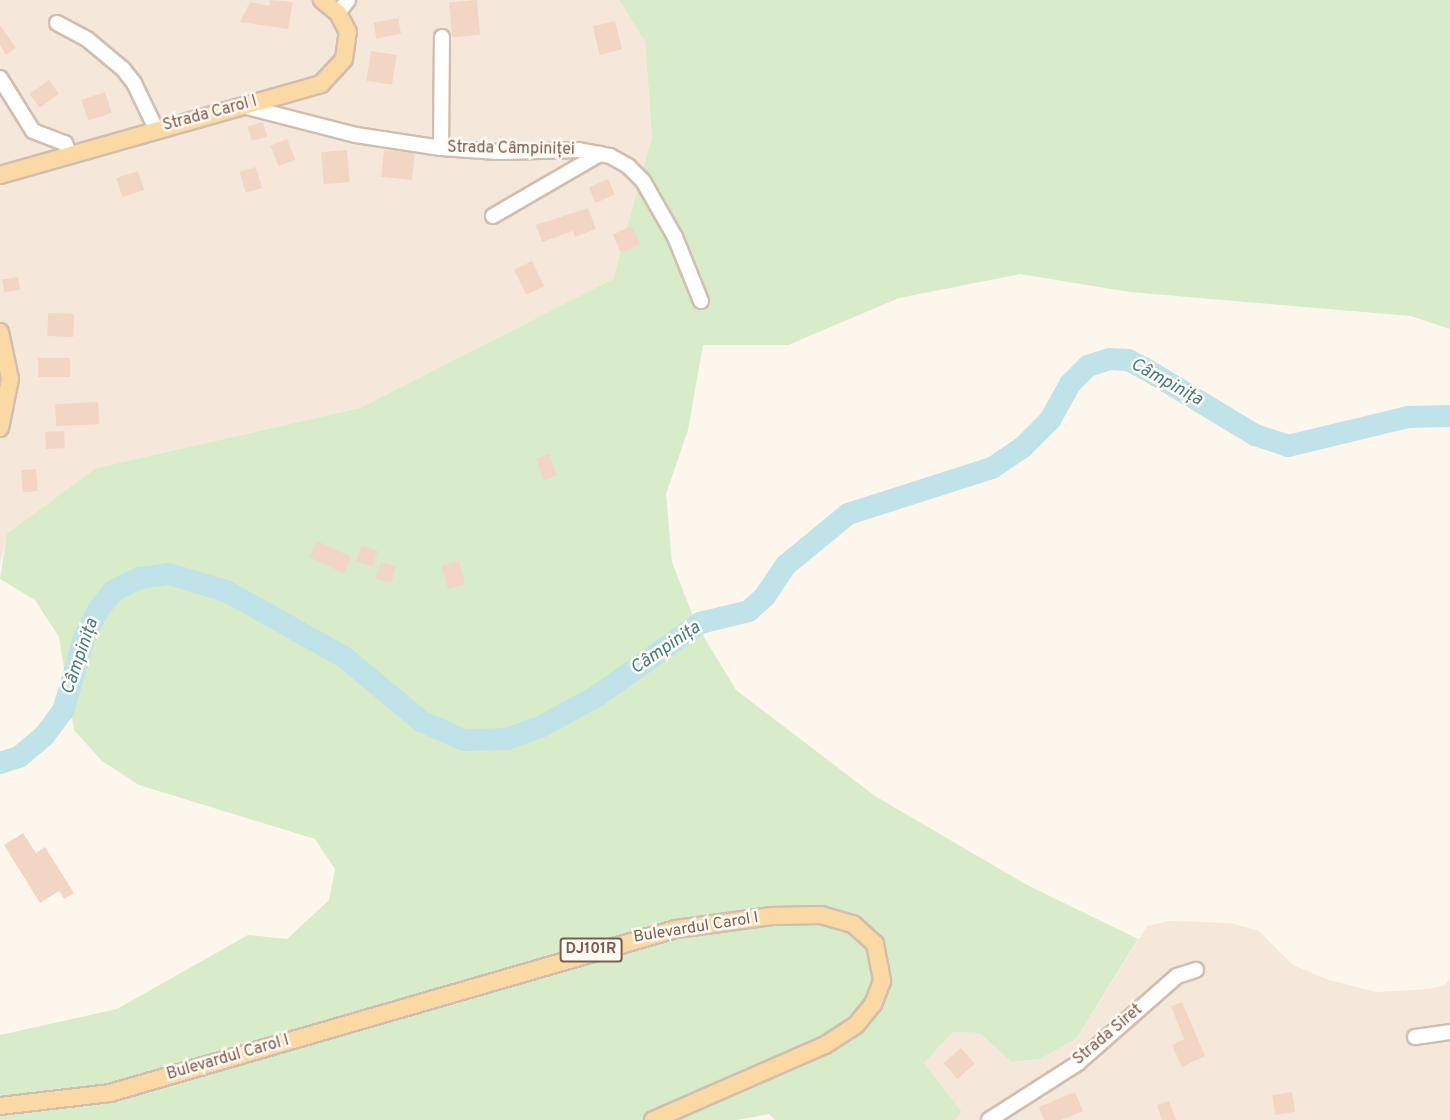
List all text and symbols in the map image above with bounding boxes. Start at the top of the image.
street label: Strada Carol I [161,92,259,136]
street label: Strada Câmpiniței [447,138,575,160]
water label: Câmpinița [1126,354,1206,412]
water label: Câmpinița [58,616,104,698]
water label: Câmpinița [627,618,705,680]
street label: Bulevardul Carol I [632,909,760,947]
road number: DJ101R [560,938,622,962]
street label: Strada Siret [1069,1000,1147,1070]
street label: Bulevardul Carol I [165,1031,291,1085]

